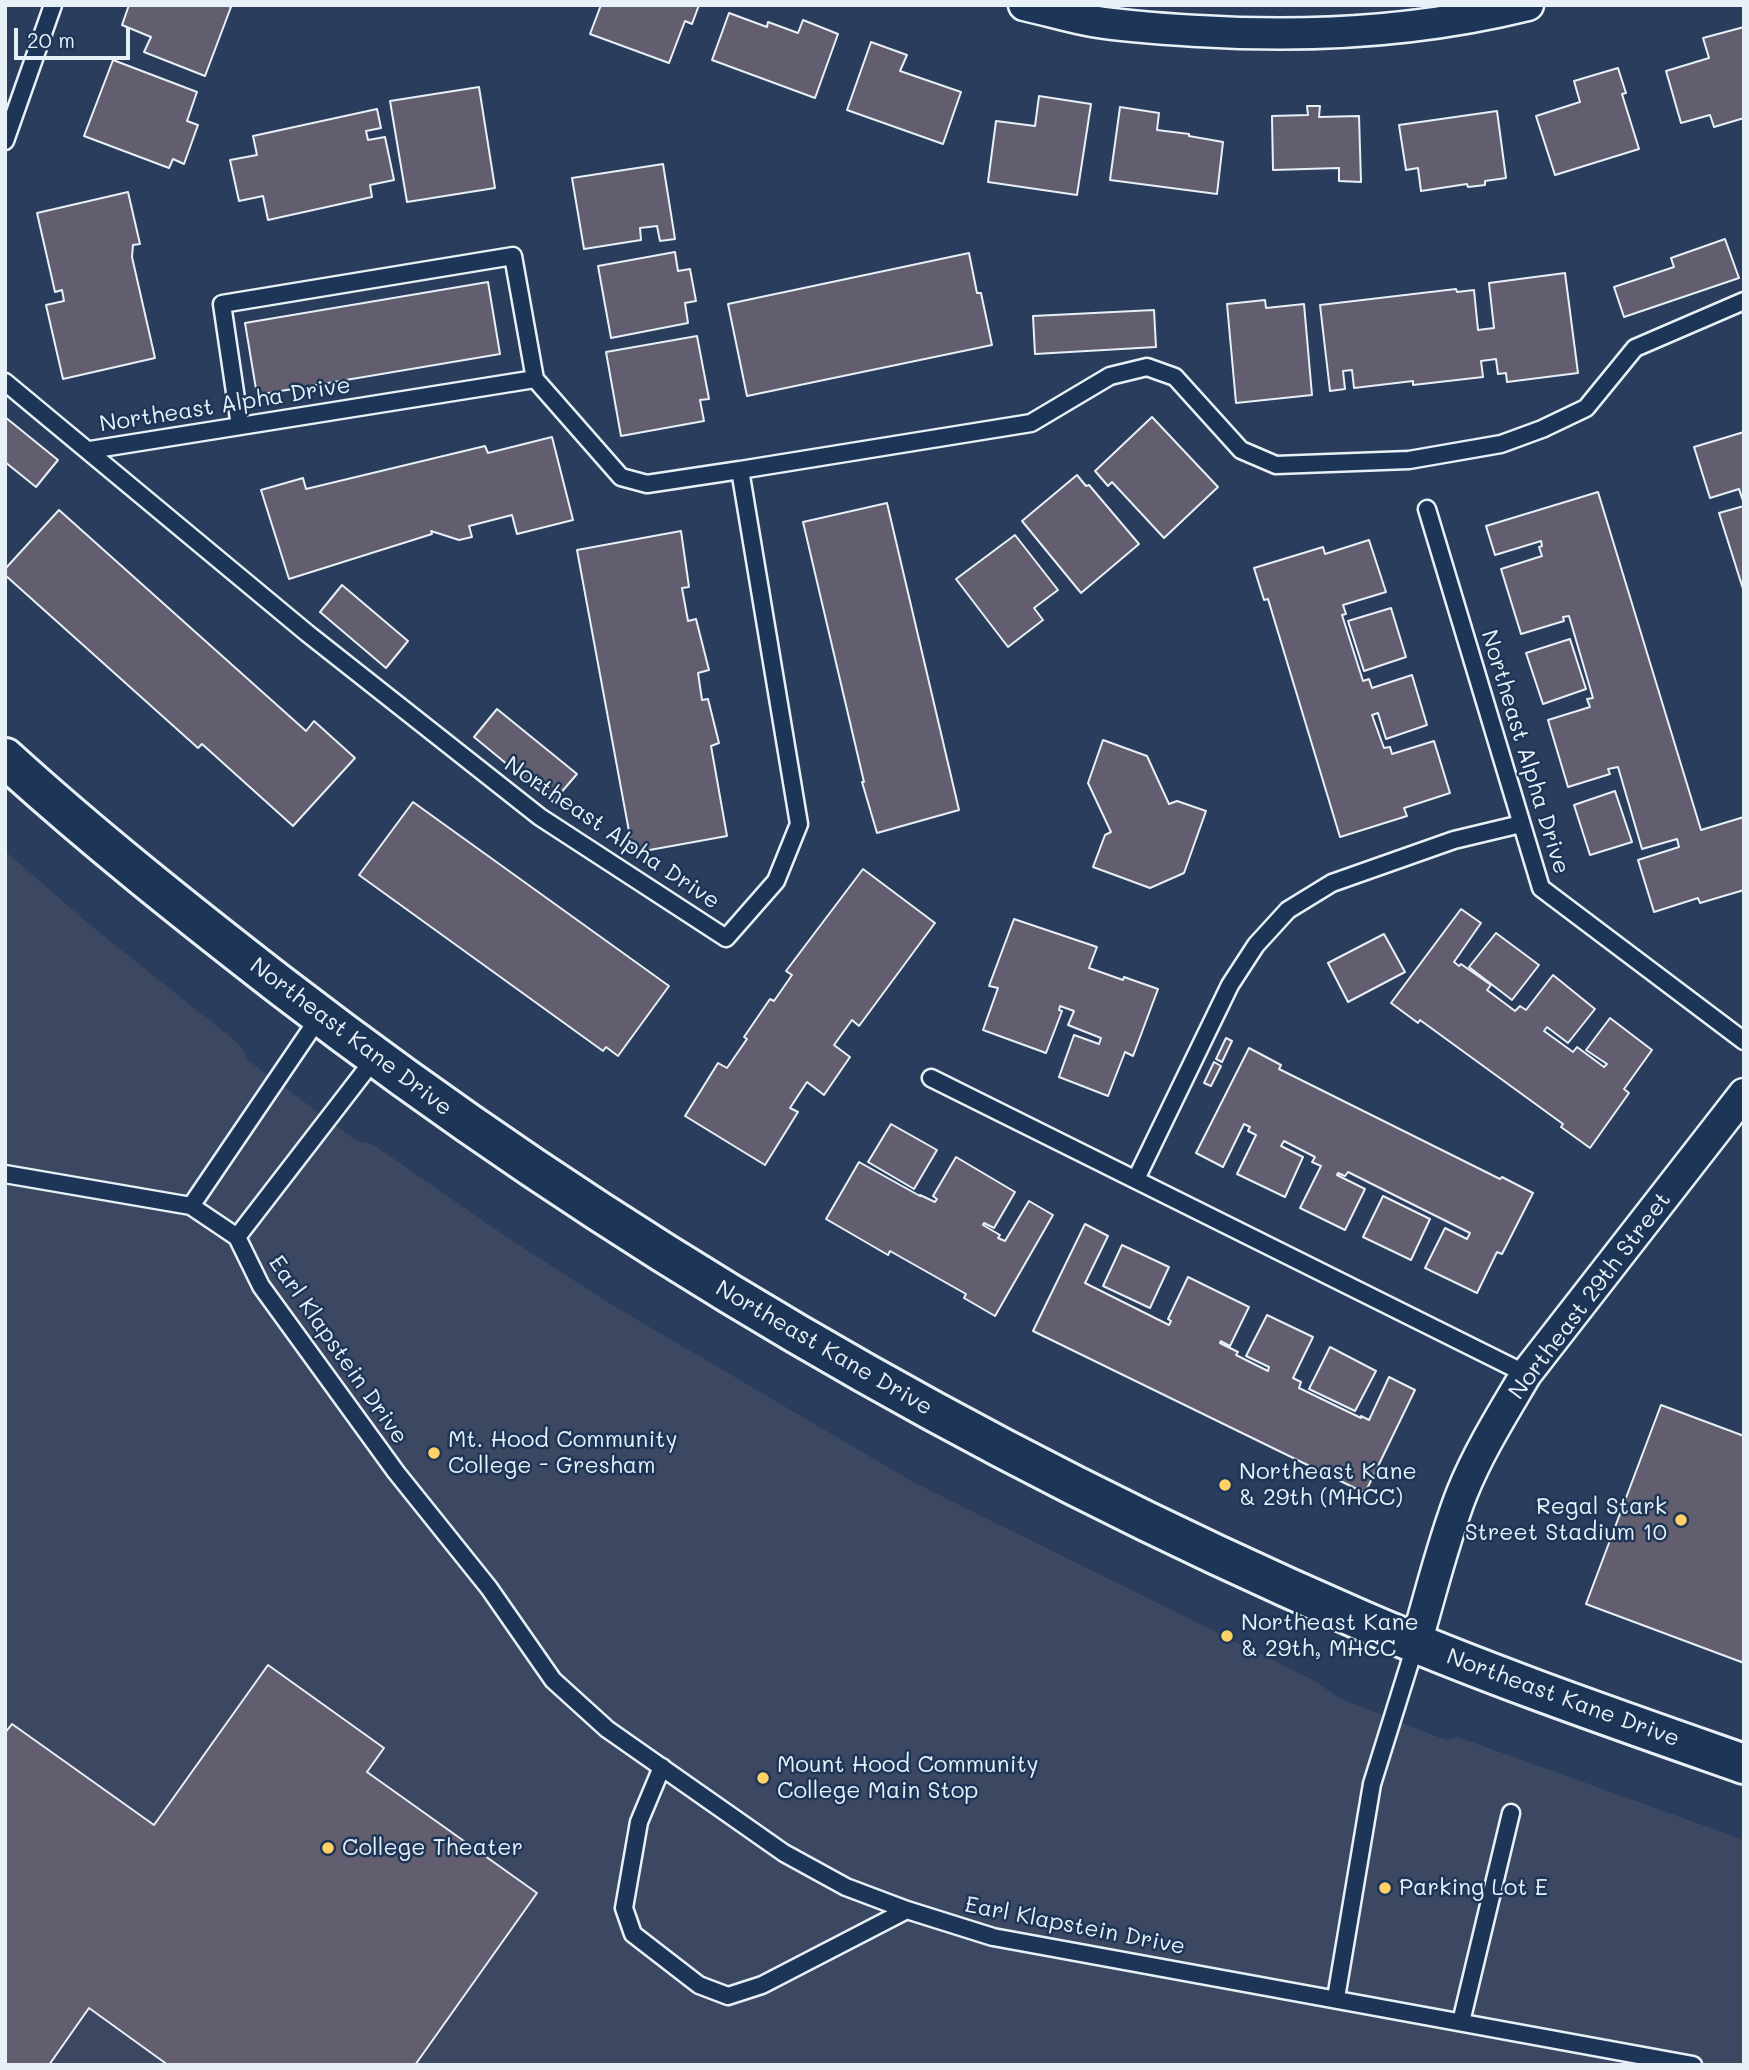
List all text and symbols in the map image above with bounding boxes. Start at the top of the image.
scale bar [18,14,133,58]
text: 20 m [27,26,75,53]
street label: Northeast Alpha Drive [98,372,352,438]
street label: Northeast Alpha Drive [1475,627,1575,877]
street label: Northeast Alpha Drive [499,751,725,915]
street label: Northeast Kane Drive [245,952,457,1122]
street label: Northeast 29th Street [1503,1187,1677,1405]
street label: Earl Klapstein Drive [262,1250,414,1450]
street label: Northeast Kane Drive [711,1275,937,1421]
place label: Mt. Hood Community College - Gresham [448,1426,677,1480]
marker: Mt. Hood Community College - Gresham [426,1445,442,1461]
place label: Northeast Kane & 29th (MHCC) [1239,1458,1417,1512]
marker: Northeast Kane & 29th (MHCC) [1217,1477,1233,1493]
place label: Regal Stark Street Stadium 10 [1465,1493,1667,1547]
marker: Regal Stark Street Stadium 10 [1673,1512,1689,1528]
place label: Northeast Kane & 29th, MHCC [1241,1609,1419,1663]
marker: Northeast Kane & 29th, MHCC [1219,1628,1235,1644]
street label: Northeast Kane Drive [1443,1643,1683,1753]
place label: Mount Hood Community College Main Stop [777,1751,1039,1805]
marker: Mount Hood Community College Main Stop [755,1770,771,1786]
place label: College Theater [342,1834,523,1862]
marker: College Theater [320,1840,336,1856]
place label: Parking Lot E [1399,1874,1548,1902]
marker: Parking Lot E [1377,1880,1393,1896]
street label: Earl Klapstein Drive [962,1891,1188,1961]

